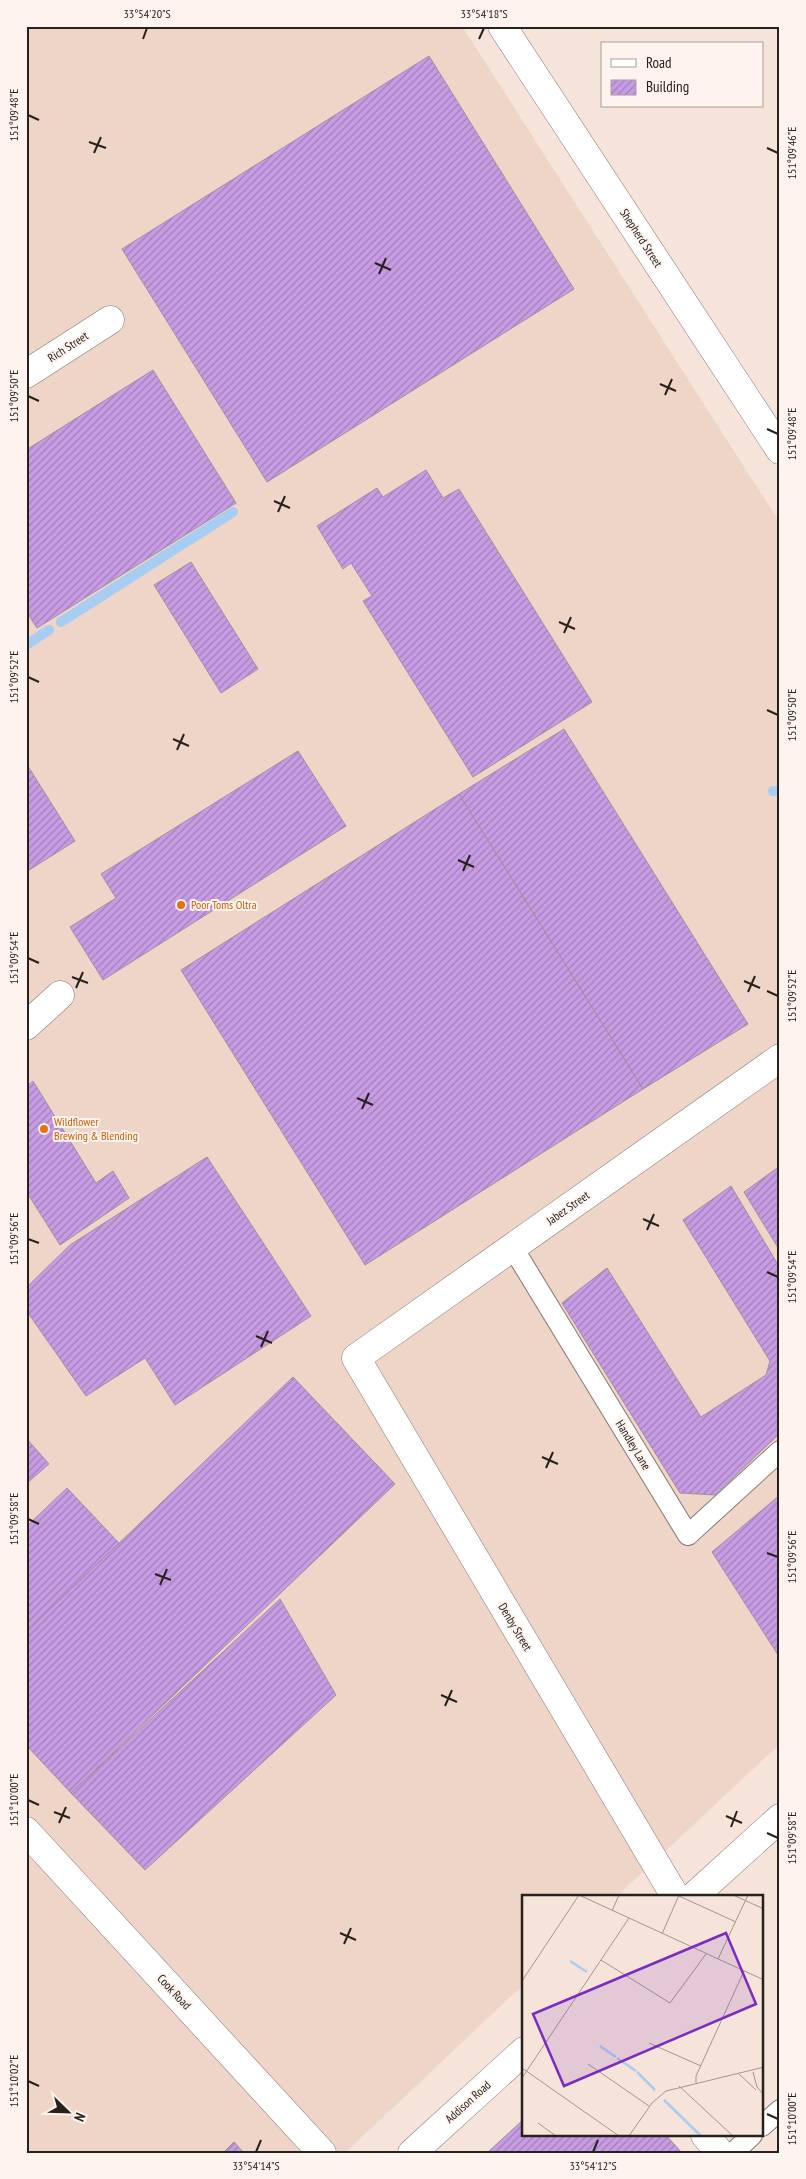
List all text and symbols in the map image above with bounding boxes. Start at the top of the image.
text: 33°54'20"S [123,6,171,21]
text: 33°54'18"S [460,6,508,21]
legend [601,42,764,108]
text: Road [646,53,672,72]
text: Building [646,77,689,96]
text: 151°09'48"E [6,89,21,141]
text: 151°09'46"E [784,127,799,179]
street label: Shepherd Street [617,206,666,270]
street label: Rich Street [45,328,91,365]
text: 151°09'50"E [6,370,21,422]
text: 151°09'48"E [784,408,799,460]
text: 151°09'52"E [6,651,21,703]
text: 151°09'50"E [784,689,799,741]
place label: Poor Toms Oltra [191,897,257,912]
marker: Poor Toms Oltra [175,899,187,911]
text: 151°09'54"E [6,932,21,984]
text: 151°09'52"E [784,970,799,1022]
place label: Wildflower Brewing & Blending [54,1114,138,1143]
marker: Wildflower Brewing & Blending [38,1123,50,1135]
street label: Jabez Street [542,1187,593,1228]
text: 151°09'56"E [6,1213,21,1265]
text: 151°09'54"E [784,1251,799,1303]
street label: Handley Lane [613,1417,654,1473]
text: 151°09'58"E [6,1493,21,1545]
text: 151°09'56"E [784,1531,799,1583]
street label: Denby Street [495,1600,536,1654]
text: 151°10'00"E [6,1774,21,1826]
text: 151°09'58"E [784,1812,799,1864]
inset map [522,1895,764,2136]
street label: Cook Road [154,1971,194,2012]
text: 151°10'02"E [6,2055,21,2107]
street label: Addison Road [442,2077,494,2126]
north arrow [42,2086,92,2136]
text: 151°10'00"E [784,2093,799,2145]
text: N [70,2110,90,2124]
text: 33°54'14"S [232,2158,280,2173]
text: 33°54'12"S [569,2158,617,2173]

